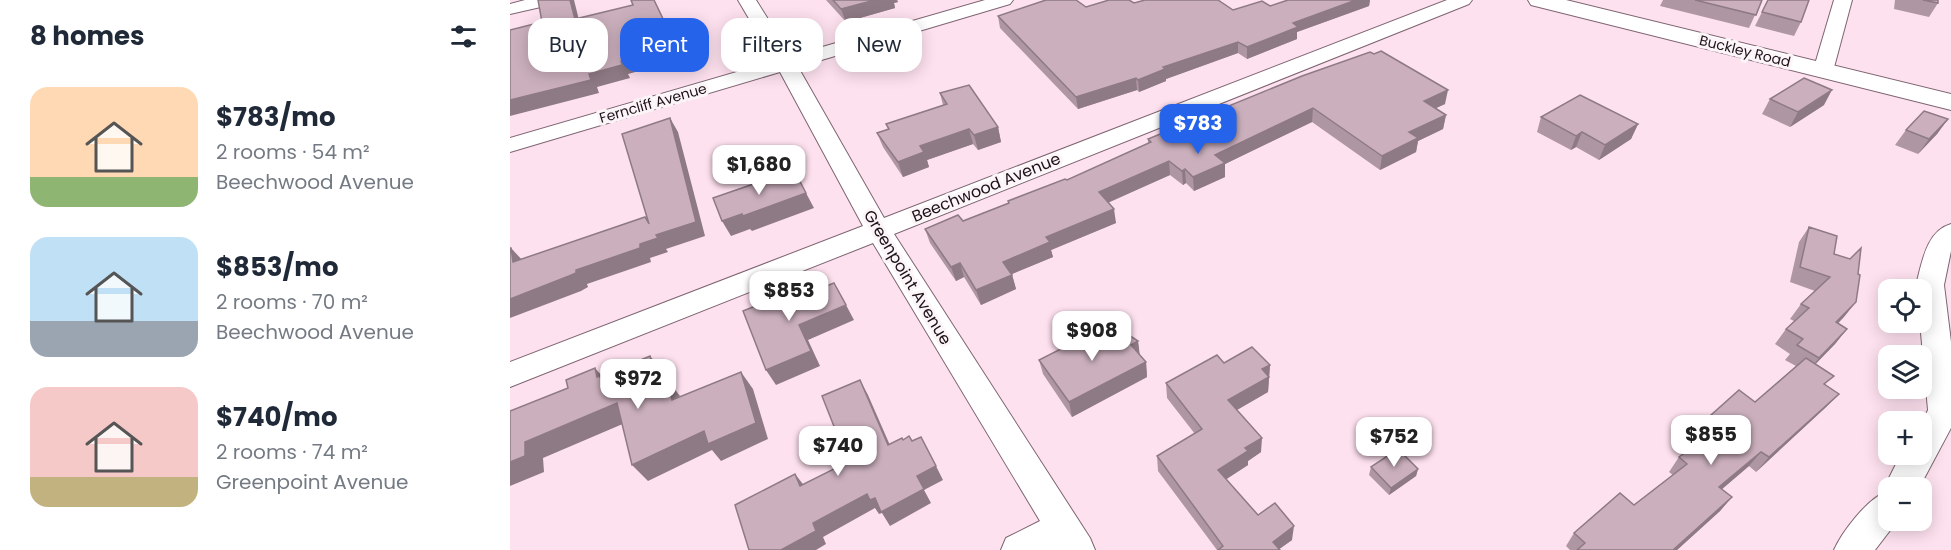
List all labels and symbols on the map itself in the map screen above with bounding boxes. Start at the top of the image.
street label: Buckley Road [1697,30,1793,72]
street label: Ferncliff Avenue [597,78,709,128]
pin: $783 [1162,104,1234,155]
pin: $1,680 [710,145,808,196]
street label: Beechwood Avenue [908,147,1064,228]
street label: Greenpoint Avenue [858,205,957,349]
pin: $853 [753,271,825,322]
pin: $908 [1056,311,1128,362]
pin: $972 [602,359,674,410]
pin: $855 [1675,415,1747,466]
pin: $752 [1358,417,1430,468]
pin: $740 [802,426,874,477]

